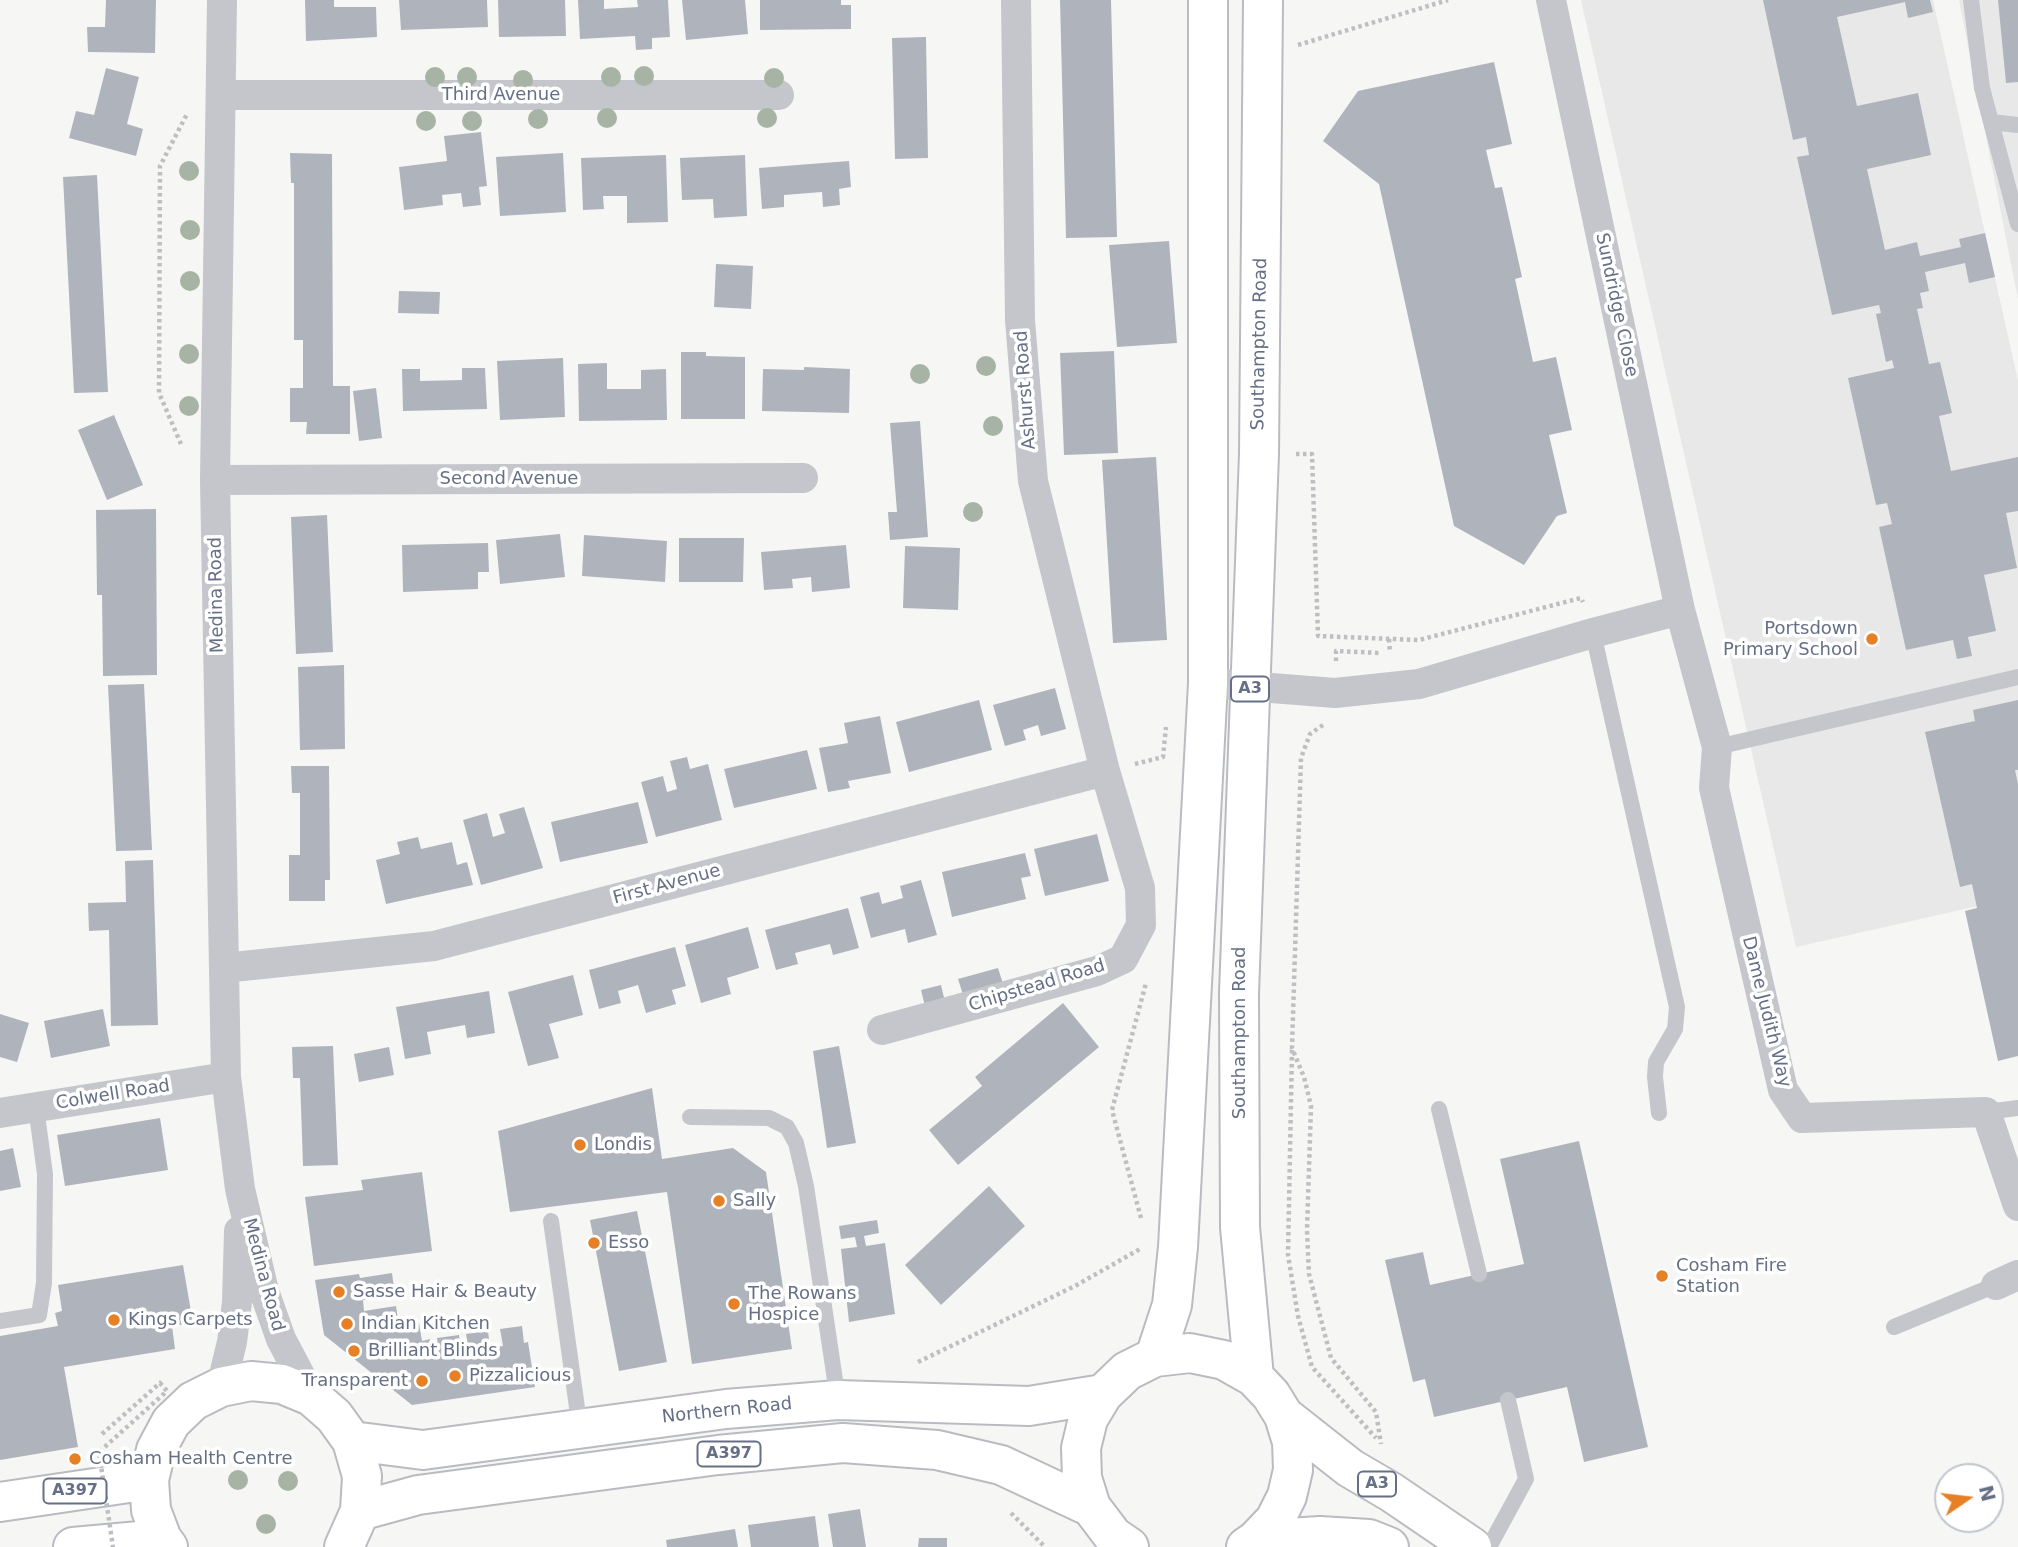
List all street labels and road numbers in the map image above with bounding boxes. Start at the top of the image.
street label: Third Avenue [442,84,560,106]
street label: Sundridge Close [1590,231,1642,379]
street label: Southampton Road [1248,257,1272,431]
street label: Ashurst Road [1011,330,1041,450]
street label: Second Avenue [440,468,578,490]
street label: Medina Road [205,537,229,653]
road number: A3 [1231,676,1269,702]
street label: First Avenue [611,860,723,910]
street label: Dame Judith Way [1737,934,1795,1090]
street label: Southampton Road [1229,947,1251,1119]
street label: Chipstead Road [966,955,1108,1017]
street label: Colwell Road [54,1075,172,1115]
street label: Medina Road [238,1216,288,1334]
street label: Northern Road [661,1393,793,1429]
road number: A397 [698,1442,760,1466]
road number: A3 [1358,1472,1396,1496]
road number: A397 [43,1478,106,1504]

